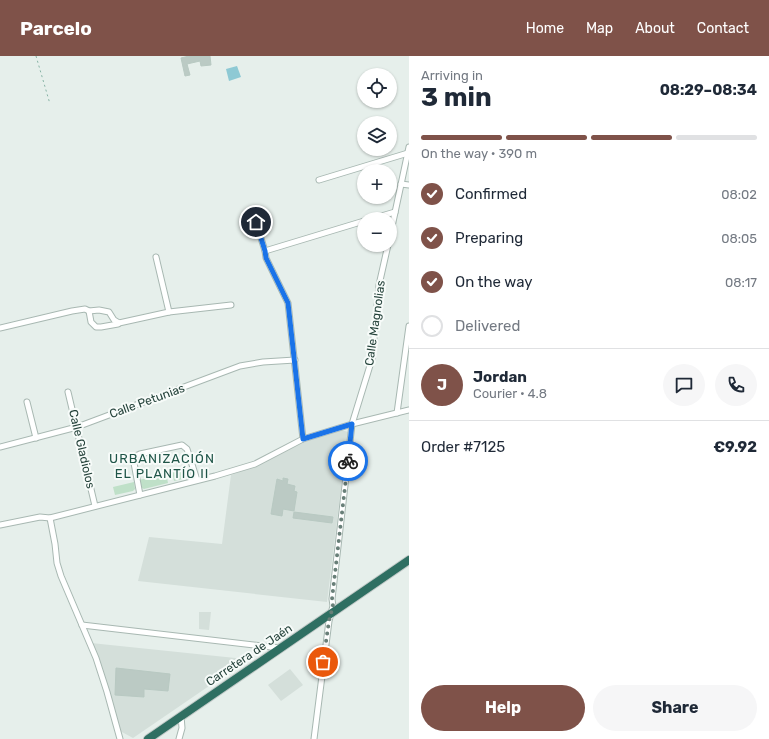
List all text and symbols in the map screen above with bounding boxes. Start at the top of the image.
text: Parcelo [20,17,92,40]
text: Home [526,20,564,37]
text: Map [586,20,613,37]
text: About [635,20,675,37]
text: Contact [697,20,749,37]
map controls [357,68,397,252]
button: locate [357,68,397,108]
text: Arriving in [421,68,483,83]
text: 08:29–08:34 [660,81,757,99]
text: 3 min [421,82,492,113]
button: layers [357,116,397,156]
text: On the way · 390 m [421,146,537,161]
button: + [357,164,397,204]
icon: check [421,183,443,205]
text: Confirmed [455,185,527,203]
text: 08:02 [721,187,757,202]
pin [239,205,273,239]
icon: home [245,211,267,233]
button: − [357,212,397,252]
icon: check [421,227,443,249]
text: Preparing [455,229,523,247]
text: 08:05 [721,231,757,246]
icon: check [421,271,443,293]
text: On the way [455,273,533,291]
text: 08:17 [725,275,757,290]
street label: Calle Magnolias [362,279,388,367]
text: Delivered [455,317,520,335]
button: chat [663,364,705,406]
button: phone [715,364,757,406]
text: Jordan [473,368,527,386]
text: J [437,376,447,394]
street label: Calle Petunias [107,381,187,421]
text: Courier · 4.8 [473,386,547,401]
street label: Calle Gladiolos [66,408,98,490]
text: Order #7125 [421,438,505,456]
text: €9.92 [713,438,757,456]
courier [328,441,368,481]
icon: bike [337,450,359,472]
district label: URBANIZACIÓN EL PLANTÍO II [109,451,215,481]
street label: Carretera de Jaén [203,621,295,689]
pin [306,645,340,679]
icon: bag [312,651,334,673]
button: Help [421,685,585,731]
button: Share [593,685,757,731]

